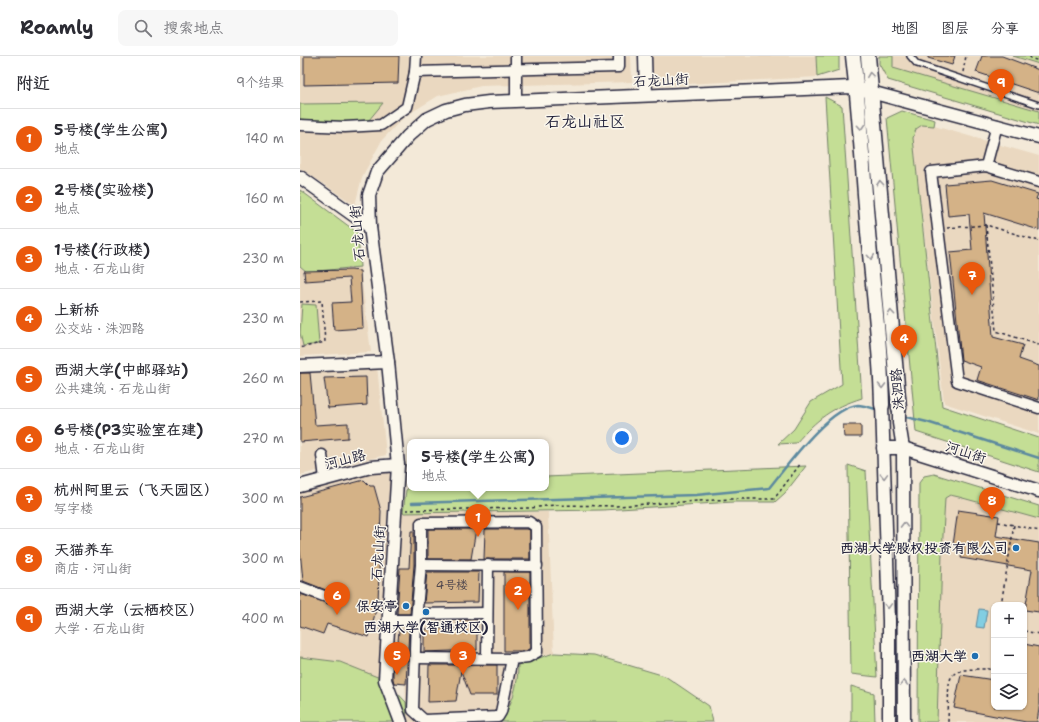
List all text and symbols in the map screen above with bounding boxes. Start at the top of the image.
search box [118,10,398,46]
text: Roamly [20,15,94,40]
icon: search [132,17,154,39]
text: 搜索地点 [164,18,224,38]
text: 地图 [891,19,919,37]
text: 图层 [941,19,969,37]
text: 分享 [991,19,1019,37]
pin: 9 [988,69,1014,102]
street label: 石龙山街 [633,70,689,90]
text: 附近 [16,72,50,94]
one-way arrow [866,72,875,78]
text: 9个结果 [236,74,284,91]
district label: 石龙山社区 [545,111,625,132]
text: 5号楼(学生公寓) [54,120,168,140]
one-way arrow [857,124,866,130]
text: 1 [26,130,32,147]
text: 140 m [245,130,284,147]
text: 地点 [54,140,80,157]
text: 2号楼(实验楼) [54,180,154,200]
one-way arrow [876,180,885,186]
text: 2 [24,190,34,207]
text: 160 m [246,190,284,207]
text: 地点 [54,200,80,217]
street label: 石龙山街 [346,204,368,262]
text: 1号楼(行政楼) [54,240,150,260]
text: 3 [24,250,34,267]
text: 230 m [242,250,284,267]
one-way arrow [866,254,875,260]
text: 地点 · 石龙山街 [54,260,145,277]
pin: 7 [959,262,985,295]
text: 上新桥 [54,300,99,320]
text: 4 [24,310,34,327]
text: 230 m [242,310,284,327]
one-way arrow [887,310,896,316]
text: 公交站 · 洙泗路 [54,320,145,337]
pin: 4 [891,325,917,358]
text: 西湖大学(中邮驿站) [54,360,188,380]
street label: 洙泗路 [887,367,907,411]
text: 5 [25,370,33,387]
text: 260 m [242,370,284,387]
text: 公共建筑 · 石龙山街 [54,380,171,397]
one-way arrow [877,383,886,389]
text: 6号楼(P3实验室在建) [54,420,203,440]
your location [612,428,632,448]
text: 6 [24,430,34,447]
text: 270 m [242,430,284,447]
street label: 河山街 [943,437,989,467]
popup [407,439,549,491]
text: 地点 · 石龙山街 [54,440,145,457]
street label: 河山路 [322,445,368,473]
text: 5号楼(学生公寓) [421,447,535,467]
text: 地点 [421,467,447,484]
one-way arrow [880,473,888,479]
text: 杭州阿里云（飞天园区） [54,480,219,500]
pin: 8 [979,487,1005,520]
text: 7 [24,490,34,507]
text: 300 m [241,490,284,507]
text: 写字楼 [54,500,93,517]
pin: 1 [465,504,491,537]
one-way arrow [900,522,908,528]
street label: 石龙山街 [367,524,389,582]
place label: 西湖大学股权投资有限公司 [840,539,1008,557]
text: 天猫养车 [54,540,114,560]
marker: 西湖大学股权投资有限公司 [1011,543,1021,553]
text: 8 [24,550,34,567]
text: 300 m [241,550,284,567]
text: 商店 · 河山街 [54,560,132,577]
house number: 4号楼 [436,577,468,593]
pin: 2 [505,577,531,610]
pin: 6 [324,582,350,615]
place label: 保安亭 [356,597,398,615]
text: 西湖大学（云栖校区） [54,600,204,620]
marker: 保安亭 [401,601,411,611]
map controls [991,602,1027,710]
button: + [991,602,1027,638]
one-way arrow [884,603,892,609]
marker: 西湖大学(智通校区) [421,607,431,617]
text: 9 [24,610,34,627]
text: 400 m [241,610,284,627]
place label: 西湖大学(智通校区) [363,618,489,636]
text: 大学 · 石龙山街 [54,620,145,637]
button: − [991,638,1027,674]
pin: 5 [384,642,410,675]
pin: 3 [450,642,476,675]
place label: 西湖大学 [911,647,967,665]
marker: 西湖大学 [970,651,980,661]
button: layers [991,674,1027,710]
one-way arrow [900,680,908,686]

